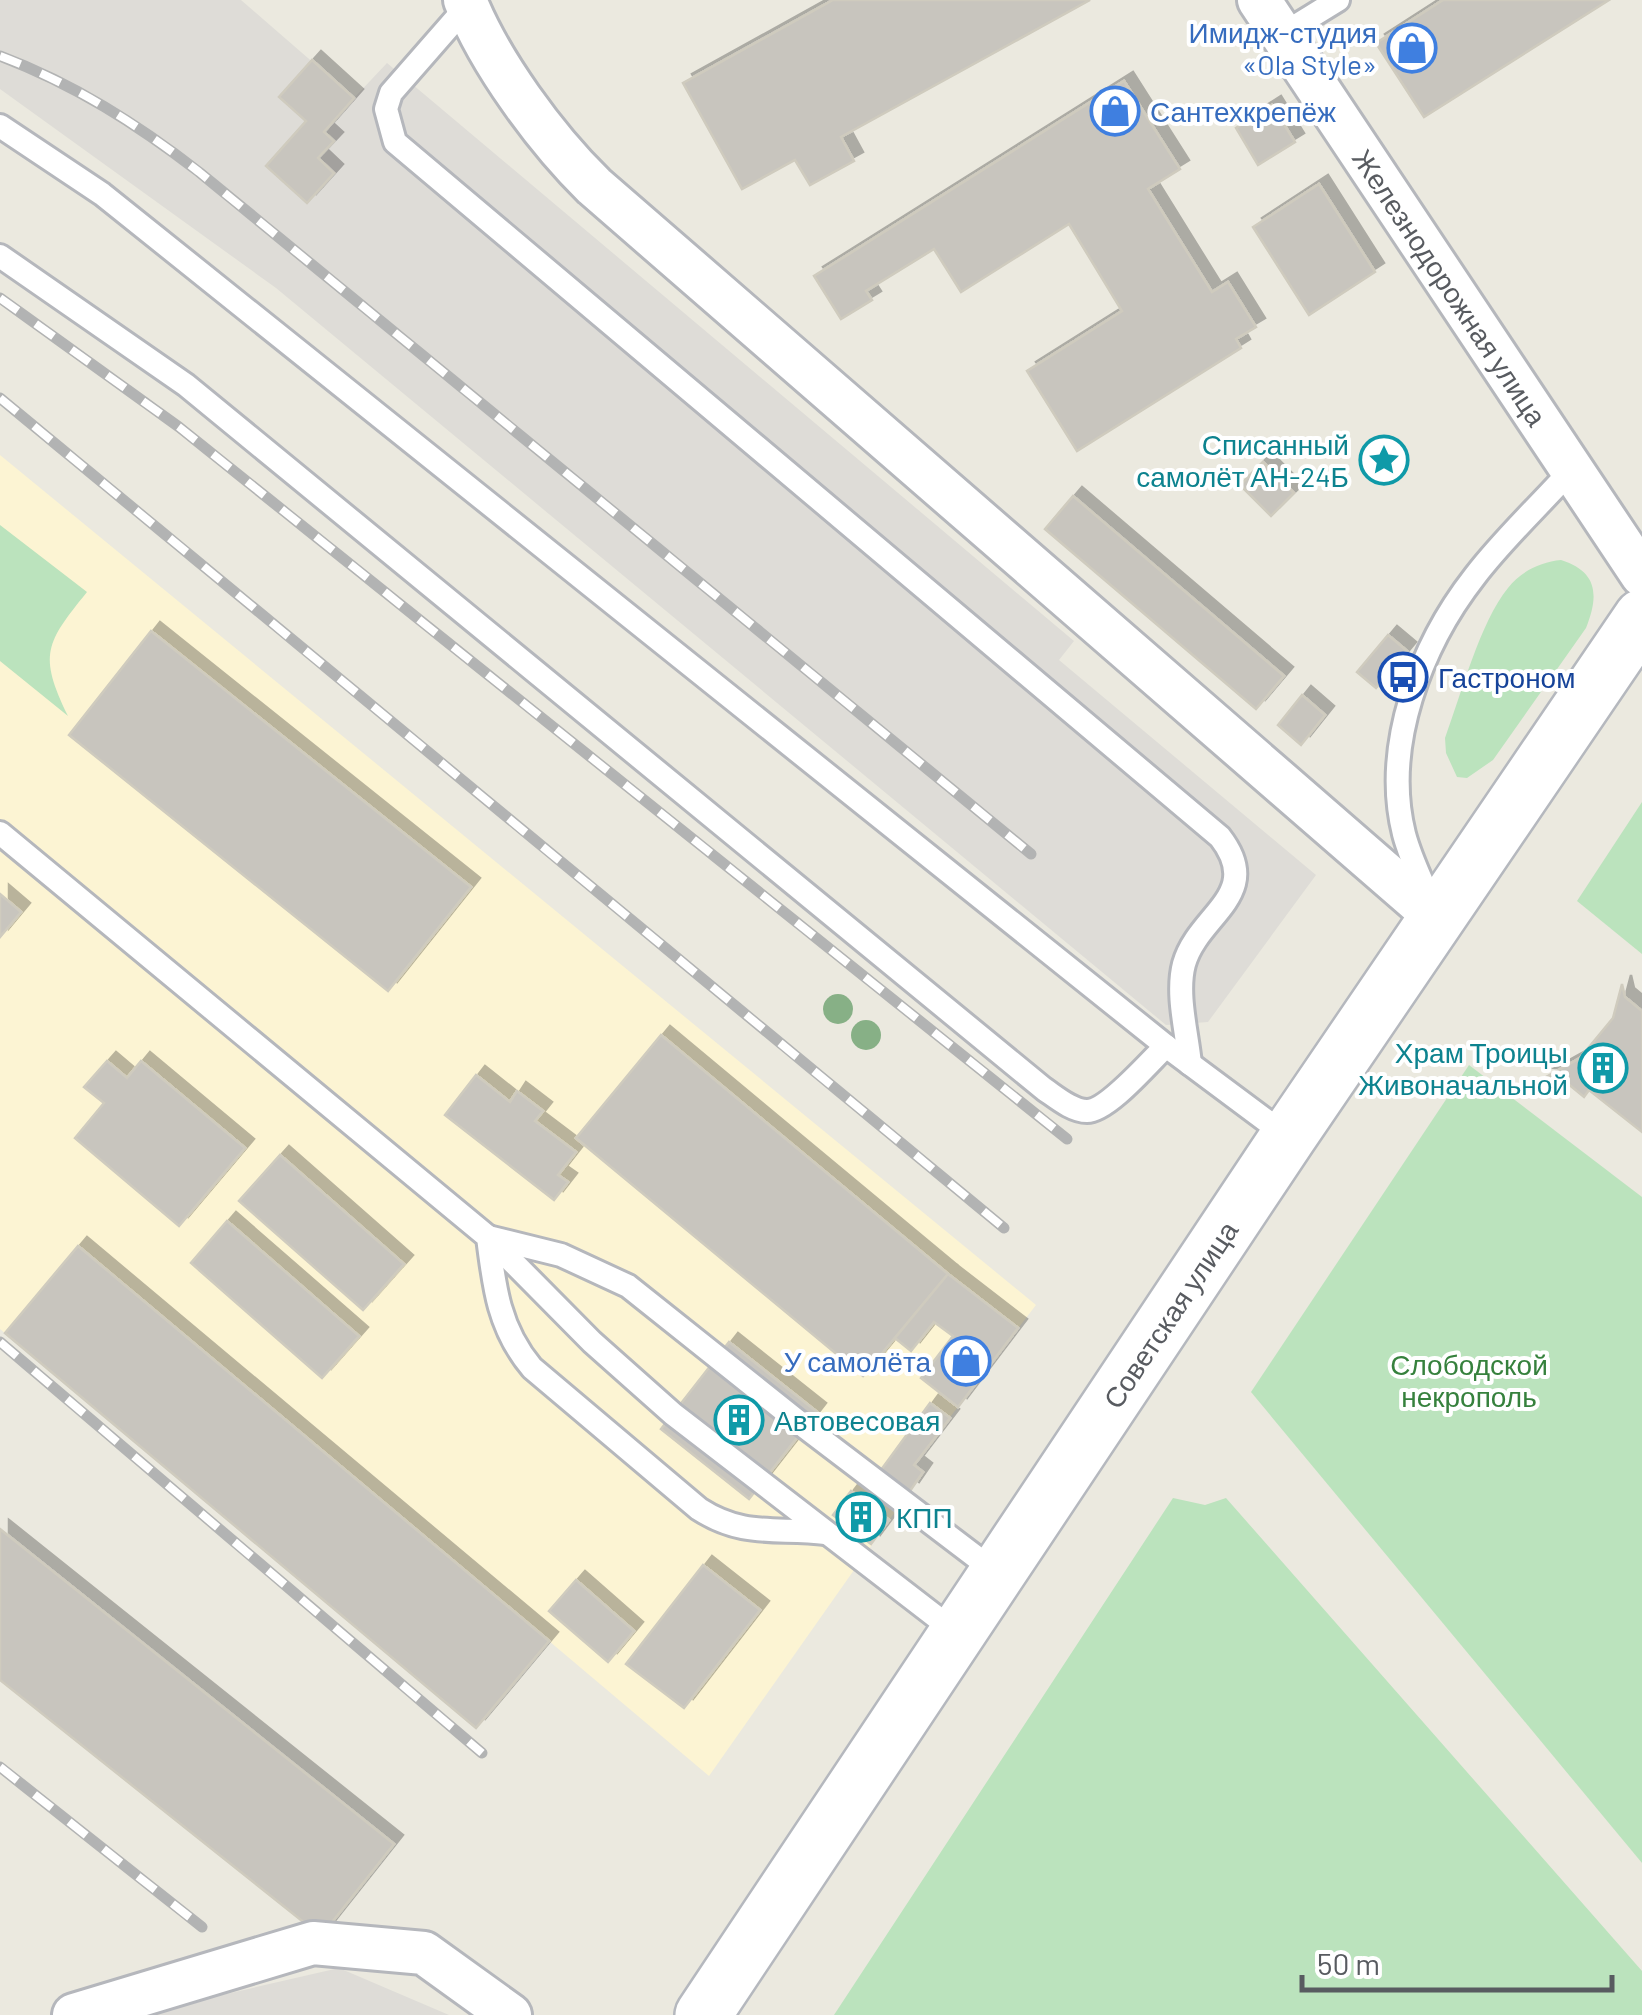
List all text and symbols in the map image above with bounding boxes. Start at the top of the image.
place label: Имидж-студия «Ola Style» [1189,15,1377,81]
shop icon: Имидж-студия «Ola Style» [1386,22,1438,74]
shop icon: Сантехкрепёж [1089,85,1141,137]
place label: Сантехкрепёж [1150,94,1336,128]
street label: Железнодорожная улица [1346,142,1555,432]
place label: Списанный самолёт АН-24Б [1136,427,1349,493]
place icon: Списанный самолёт АН-24Б [1358,434,1410,486]
bus stop icon: Гастроном [1377,651,1429,703]
place label: Гастроном [1438,660,1575,694]
place label: Храм Троицы Живоначальной [1358,1035,1568,1101]
building icon: Храм Троицы Живоначальной [1577,1042,1629,1094]
street label: Советская улица [1095,1214,1245,1414]
shop icon: У самолёта [940,1335,992,1387]
place label: У самолёта [784,1344,931,1378]
park label: Слободской некрополь [1390,1347,1548,1413]
building icon: Автовесовая [713,1394,765,1446]
place label: Автовесовая [774,1403,940,1437]
building icon: КПП [835,1491,887,1543]
place label: КПП [896,1500,953,1534]
scale bar [1302,1930,1612,1992]
text: 50 m [1317,1945,1380,1981]

